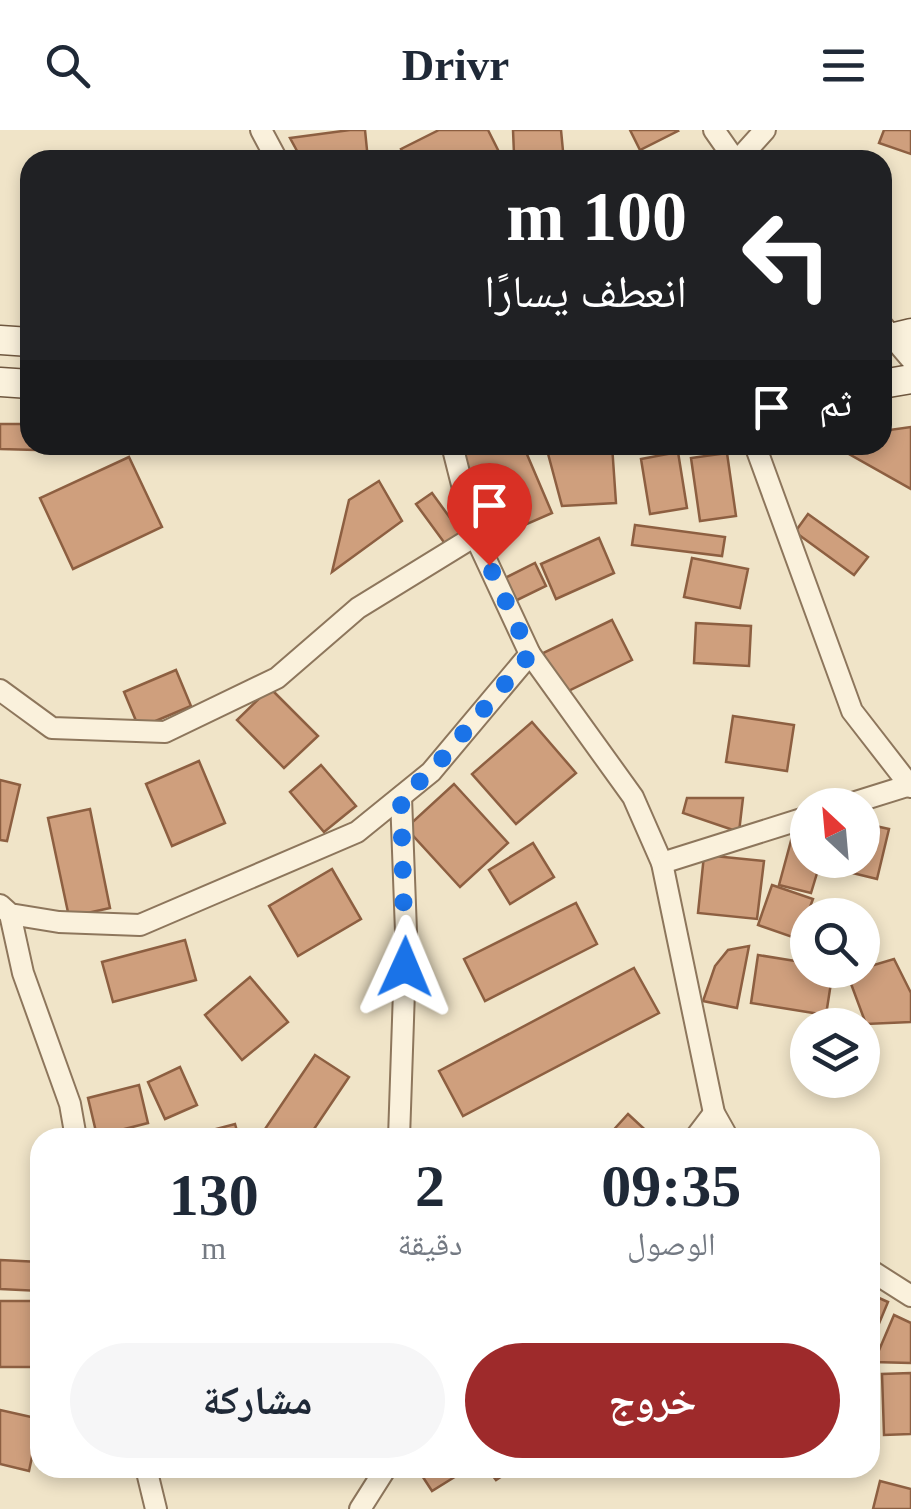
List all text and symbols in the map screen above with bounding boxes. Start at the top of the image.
icon: search [40,38,95,93]
icon: menu [816,38,871,93]
text: Drivr [402,40,509,90]
text: 100 m [506,178,687,255]
icon: left [722,190,852,320]
text: انعطف يسارًا [484,267,687,317]
icon: arrive [744,380,799,435]
text: ثم [819,382,852,424]
pin [447,463,532,566]
icon: arrive [462,478,517,533]
north arrow [790,788,880,878]
map controls [790,788,880,1098]
button: search [790,898,880,988]
position arrow [353,915,457,1019]
button: layers [790,1008,880,1098]
text: 2 [415,1153,445,1219]
text: 09:35 [601,1153,741,1219]
text: 130 [169,1162,259,1228]
text: دقيقة [397,1226,463,1262]
text: الوصول [627,1226,716,1262]
text: m [201,1230,226,1266]
button: مشاركة [70,1343,445,1458]
button: خروج [465,1343,840,1458]

